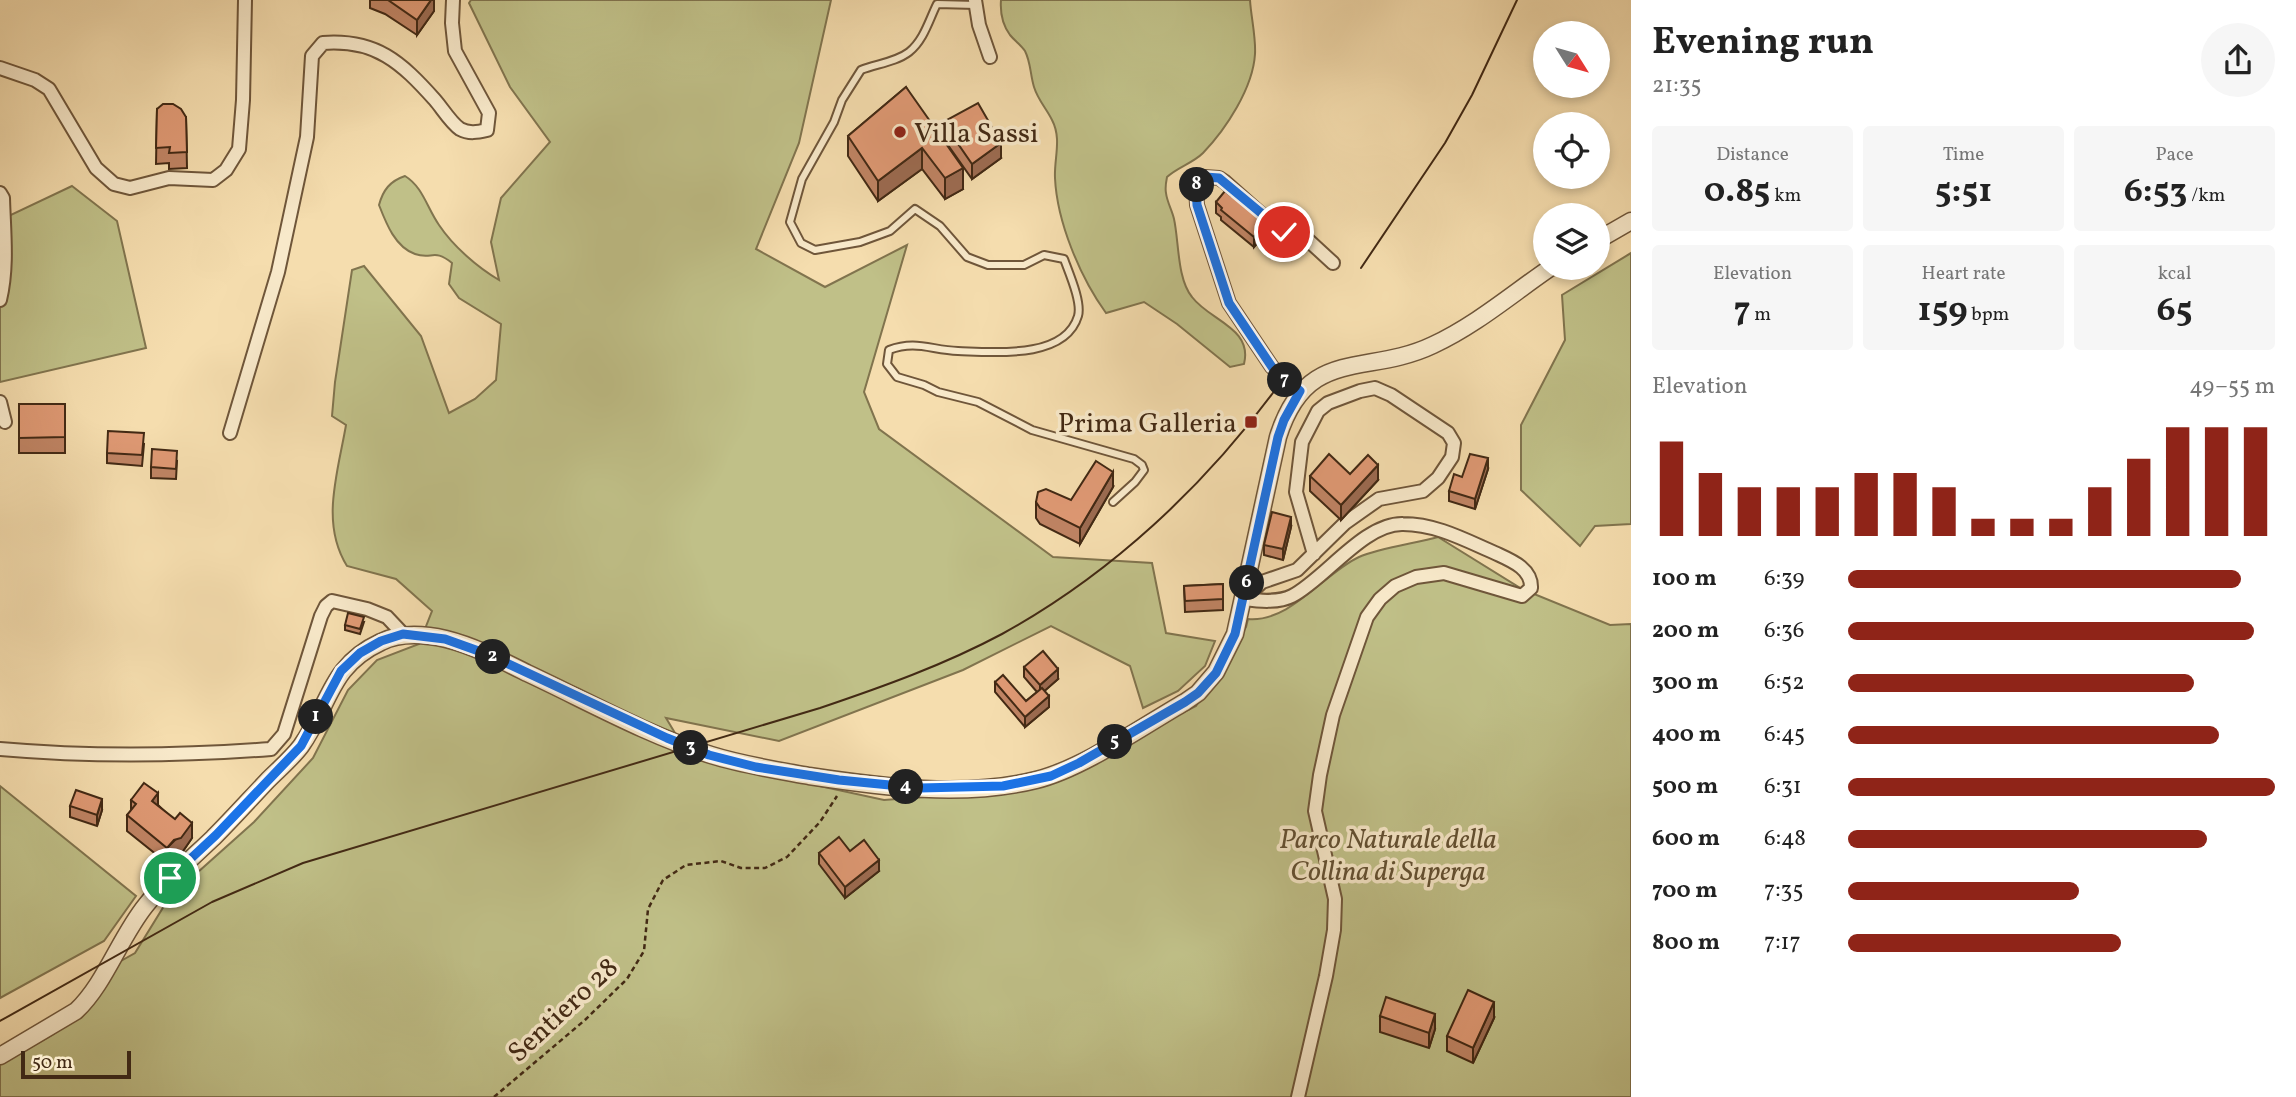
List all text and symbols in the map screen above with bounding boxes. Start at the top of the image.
text: Evening run [1652,17,1874,70]
north arrow [1533,21,1610,98]
map controls [1533,21,1610,280]
button: share [2201,23,2275,97]
text: 21:35 [1652,70,1702,102]
button: locate [1533,112,1610,189]
place label: Villa Sassi [914,115,1038,154]
marker: Villa Sassi [892,124,908,140]
text: Distance [1716,142,1789,168]
text: Time [1943,142,1984,168]
text: Pace [2155,142,2194,168]
pin: 8 [1180,168,1214,202]
text: 0.85 [1704,168,1770,216]
text: 5:51 [1935,168,1992,216]
text: 6:53 [2124,168,2187,216]
text: 8 [1191,171,1202,197]
text: km [1770,183,1801,209]
text: /km [2187,183,2225,209]
pin [1254,202,1314,262]
button: layers [1533,203,1610,280]
icon: check [1265,213,1303,251]
text: Elevation [1713,261,1792,287]
text: Heart rate [1922,261,2005,287]
text: kcal [2158,261,2191,287]
text: 7 [1734,287,1751,335]
text: 159 [1918,287,1968,335]
text: 65 [2156,287,2193,335]
text: m [1751,302,1771,328]
text: bpm [1968,302,2009,328]
pin: 7 [1268,362,1302,398]
text: 7 [1280,366,1289,392]
text: Elevation [1652,371,1748,403]
text: 49–55 m [2189,371,2275,403]
place label: Prima Galleria [1058,405,1237,444]
marker: Prima Galleria [1243,414,1259,430]
text: 100 m [1652,563,1717,595]
text: 6:39 [1764,563,1804,595]
pin: 6 [1230,566,1264,600]
text: 6 [1241,569,1252,595]
text: 200 m [1652,615,1719,647]
text: 6:36 [1764,615,1805,647]
pin: 2 [476,640,510,674]
text: 2 [488,643,497,669]
text: 300 m [1652,667,1719,699]
text: 6:52 [1764,667,1804,699]
pin: 1 [298,700,334,734]
text: 1 [312,703,319,729]
text: 400 m [1652,719,1721,751]
text: 6:45 [1764,719,1805,751]
pin: 5 [1098,724,1132,760]
text: 5 [1110,728,1119,754]
pin: 3 [674,730,708,766]
text: 3 [686,734,695,760]
pin: 4 [888,770,923,804]
text: 500 m [1652,771,1718,803]
text: 6:31 [1764,771,1802,803]
text: 4 [900,773,911,799]
park label: Parco Naturale della Collina di Superga [1279,821,1497,892]
text: 600 m [1652,823,1720,855]
text: 6:48 [1764,823,1806,855]
pin [140,848,200,908]
icon: arrive [151,859,189,897]
text: 700 m [1652,875,1718,907]
text: 7:35 [1764,875,1803,907]
text: 800 m [1652,927,1720,959]
text: 7:17 [1764,927,1801,959]
street label: Sentiero 28 [500,949,628,1072]
scale bar [21,1048,131,1080]
text: 50 m [32,1050,73,1076]

